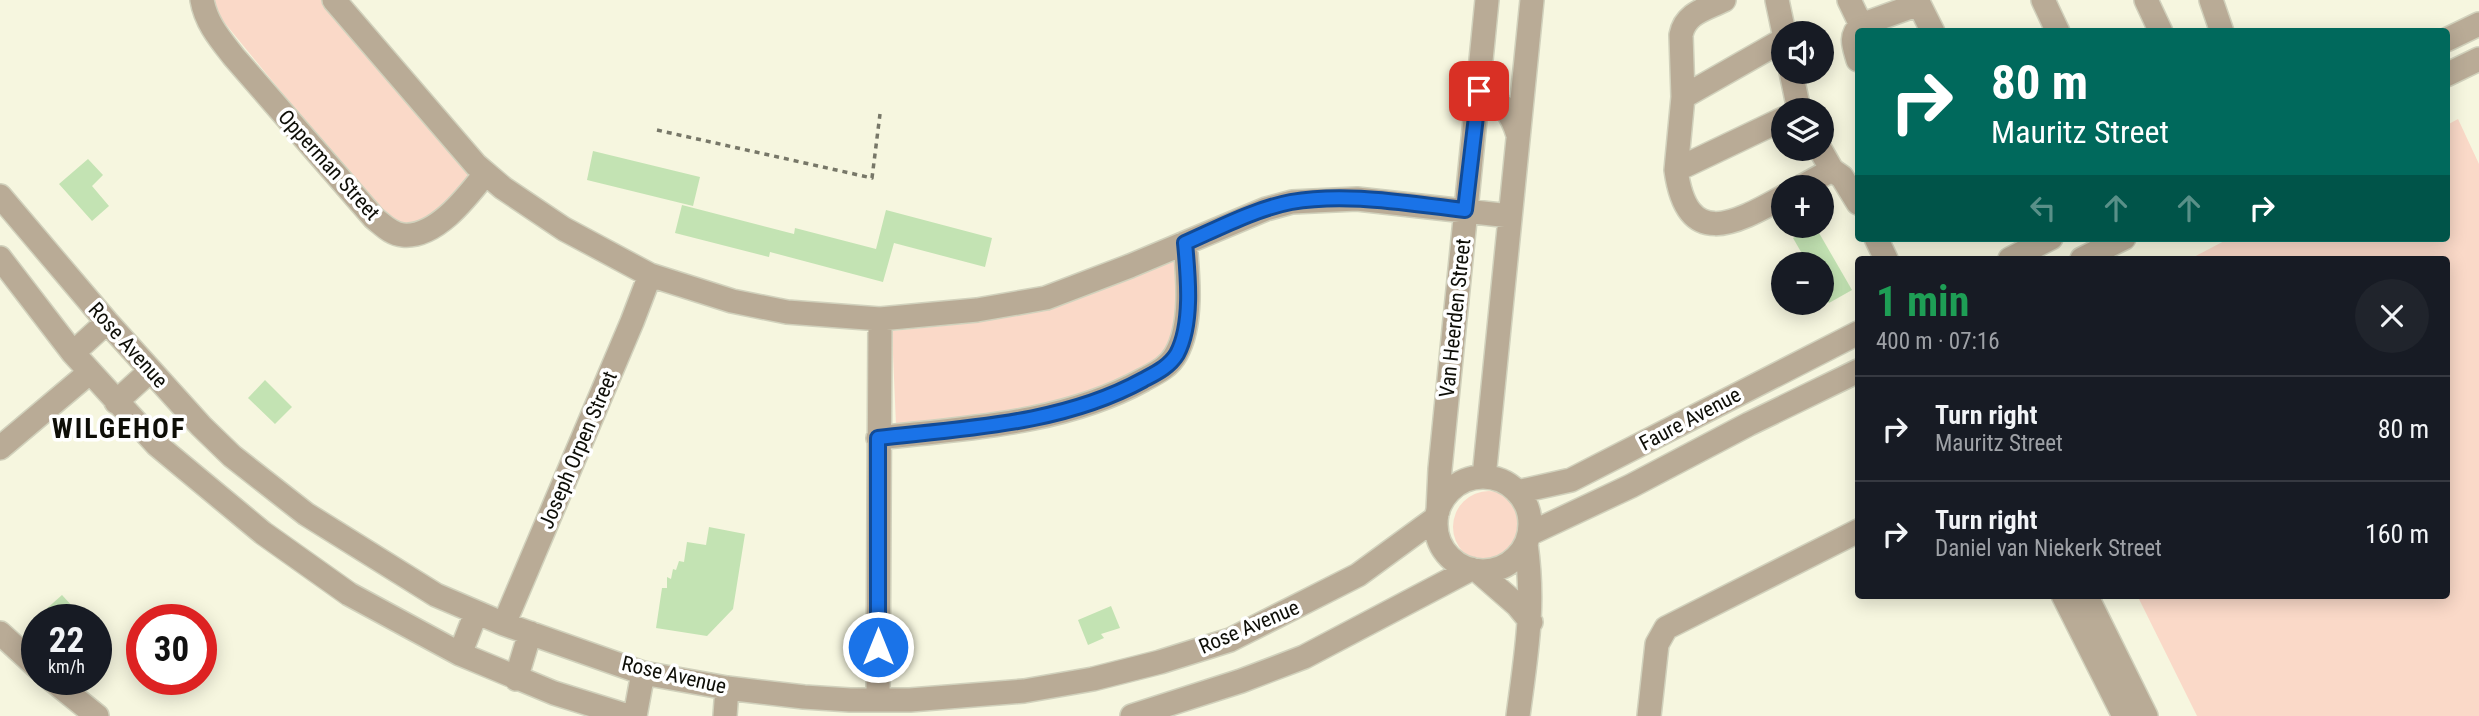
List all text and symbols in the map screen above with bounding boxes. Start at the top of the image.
map controls [1771,21,1834,315]
button: sound [1771,21,1834,84]
text: 80 m [1991,54,2088,111]
icon: right [1876,56,1967,147]
pin [1449,61,1509,121]
icon: arrive [1460,72,1498,110]
button: layers [1771,98,1834,161]
street label: Opperman Street [273,105,385,225]
text: Mauritz Street [1991,113,2169,151]
button: + [1771,175,1834,238]
icon: left [2024,189,2062,227]
icon: ahead [2097,189,2135,227]
icon: ahead [2170,189,2208,227]
icon: right [2243,189,2281,227]
street label: Van Heerden Street [1435,237,1475,399]
button: − [1771,252,1834,315]
text: 1 min [1876,277,1969,326]
button: close [2355,279,2429,353]
street label: Rose Avenue [83,297,173,393]
text: 400 m · 07:16 [1876,328,2000,355]
street label: Joseph Orpen Street [534,368,622,532]
street label: Faure Avenue [1635,382,1745,456]
text: Turn right [1935,400,2037,430]
icon: right [1876,410,1914,448]
district label: WILGEHOF [52,412,186,445]
text: 80 m [2378,414,2429,444]
text: Mauritz Street [1935,430,2063,457]
text: Turn right [1935,505,2037,535]
icon: right [1876,515,1914,553]
text: 160 m [2365,519,2429,549]
text: Daniel van Niekerk Street [1935,535,2162,562]
street label: Rose Avenue [1195,595,1303,659]
speed limit sign: 30 [126,604,217,695]
position arrow [841,610,915,684]
text: 22 [49,620,84,661]
street label: Rose Avenue [619,651,729,699]
text: km/h [48,656,85,677]

